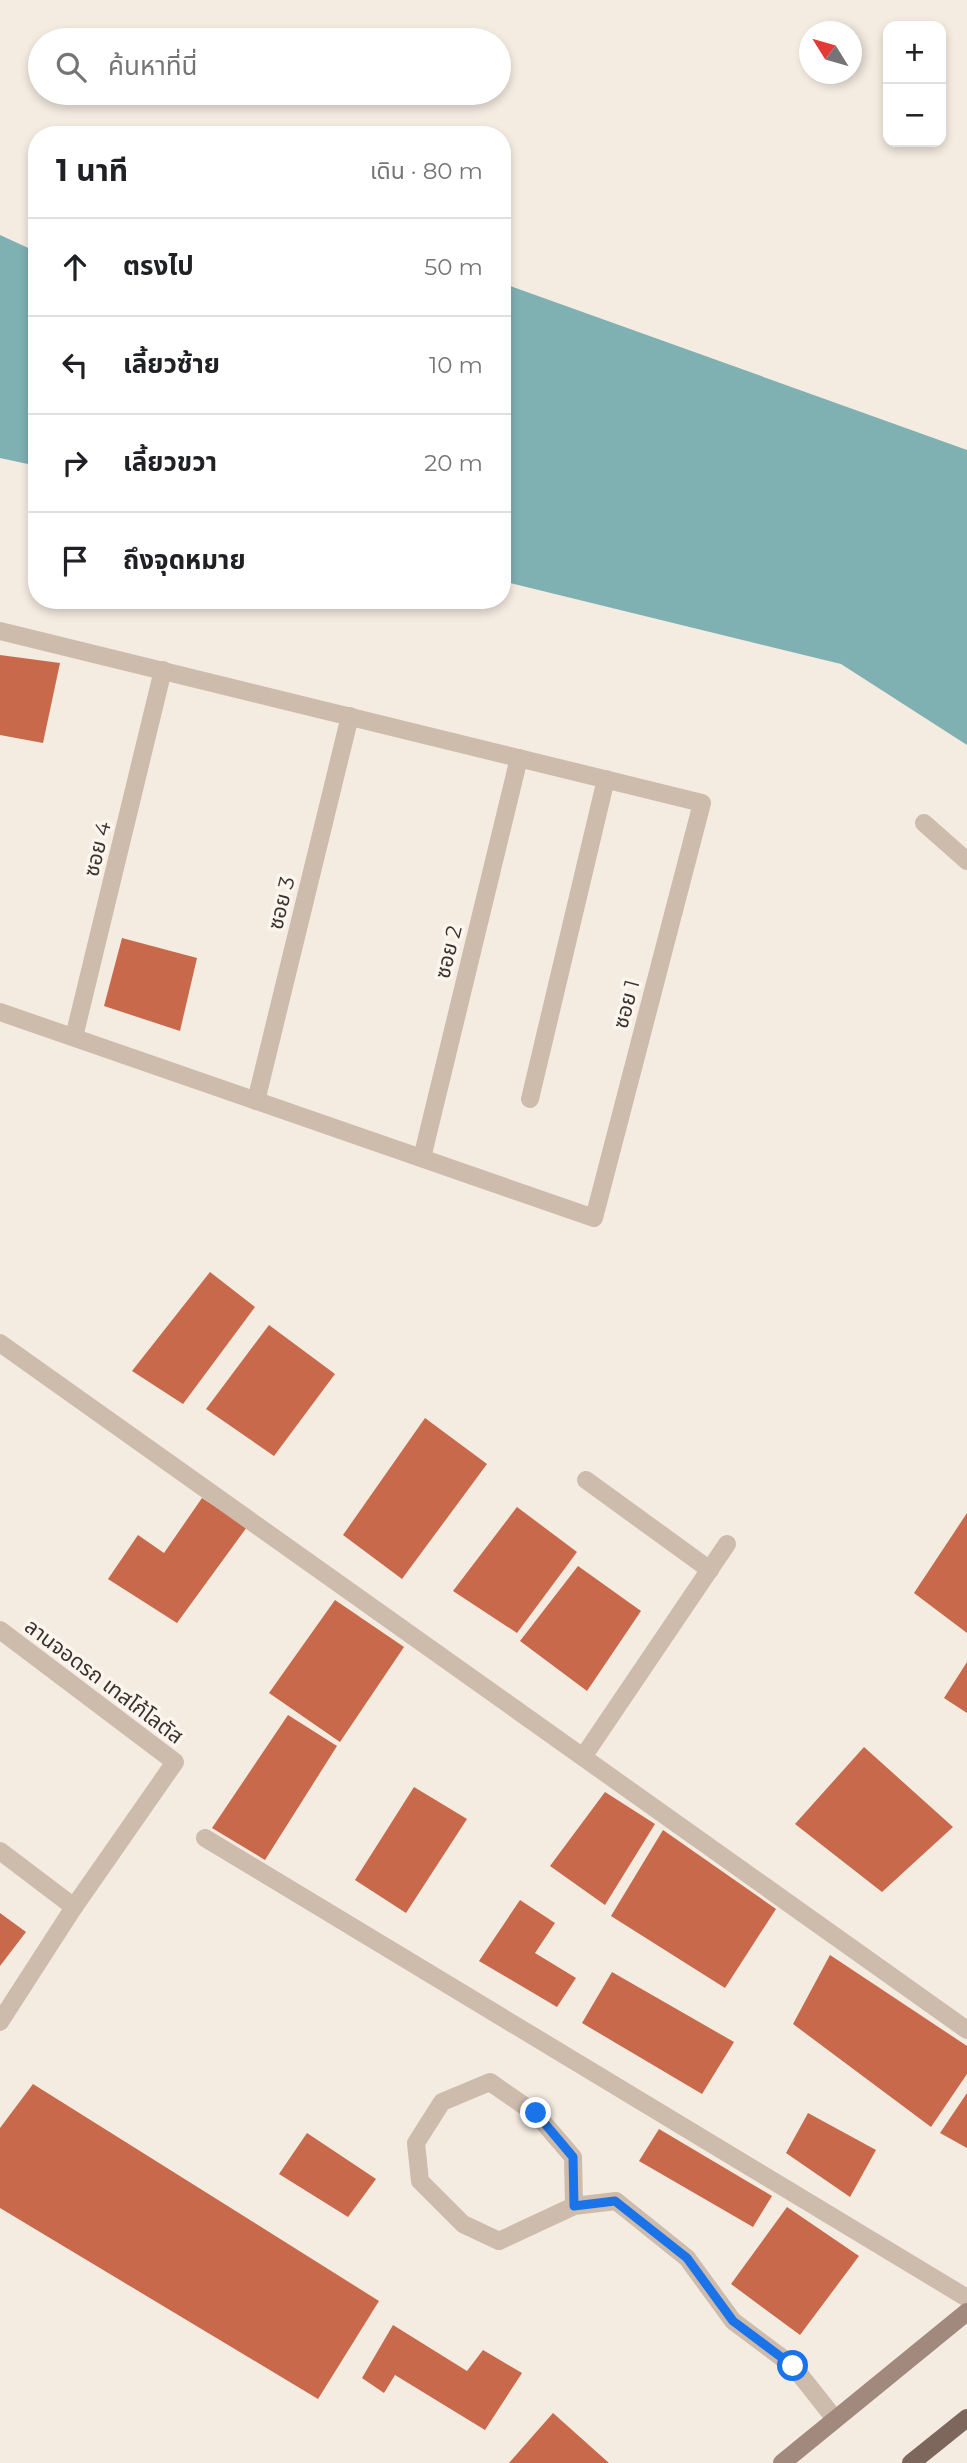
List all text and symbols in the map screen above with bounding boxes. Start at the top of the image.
north arrow [799,21,862,84]
map controls [883,21,946,147]
button: + [883,21,946,84]
search box [28,28,511,105]
icon: search [52,48,90,86]
text: ค้นหาที่นี่ [108,50,198,82]
button: − [883,84,946,147]
text: 1 นาที [56,152,128,189]
text: เดิน · 80 m [370,157,483,185]
icon: ahead [56,248,94,286]
text: ตรงไป [123,250,194,282]
text: 50 m [424,253,483,281]
icon: left [56,346,94,384]
text: เลี้ยวซ้าย [123,348,220,380]
text: 10 m [429,351,483,379]
icon: right [56,444,94,482]
text: เลี้ยวขวา [123,446,217,478]
text: 20 m [424,449,483,477]
icon: arrive [56,542,94,580]
text: ถึงจุดหมาย [123,544,246,576]
street label: ซอย 4 [78,819,116,879]
street label: ซอย 3 [262,874,300,932]
street label: ซอย 2 [429,923,467,981]
street label: ซอย 1 [608,977,644,1031]
street label: ลานจอดรถ เทสโก้โลตัส [20,1613,188,1749]
route end [520,2097,551,2128]
route start [777,2350,808,2381]

